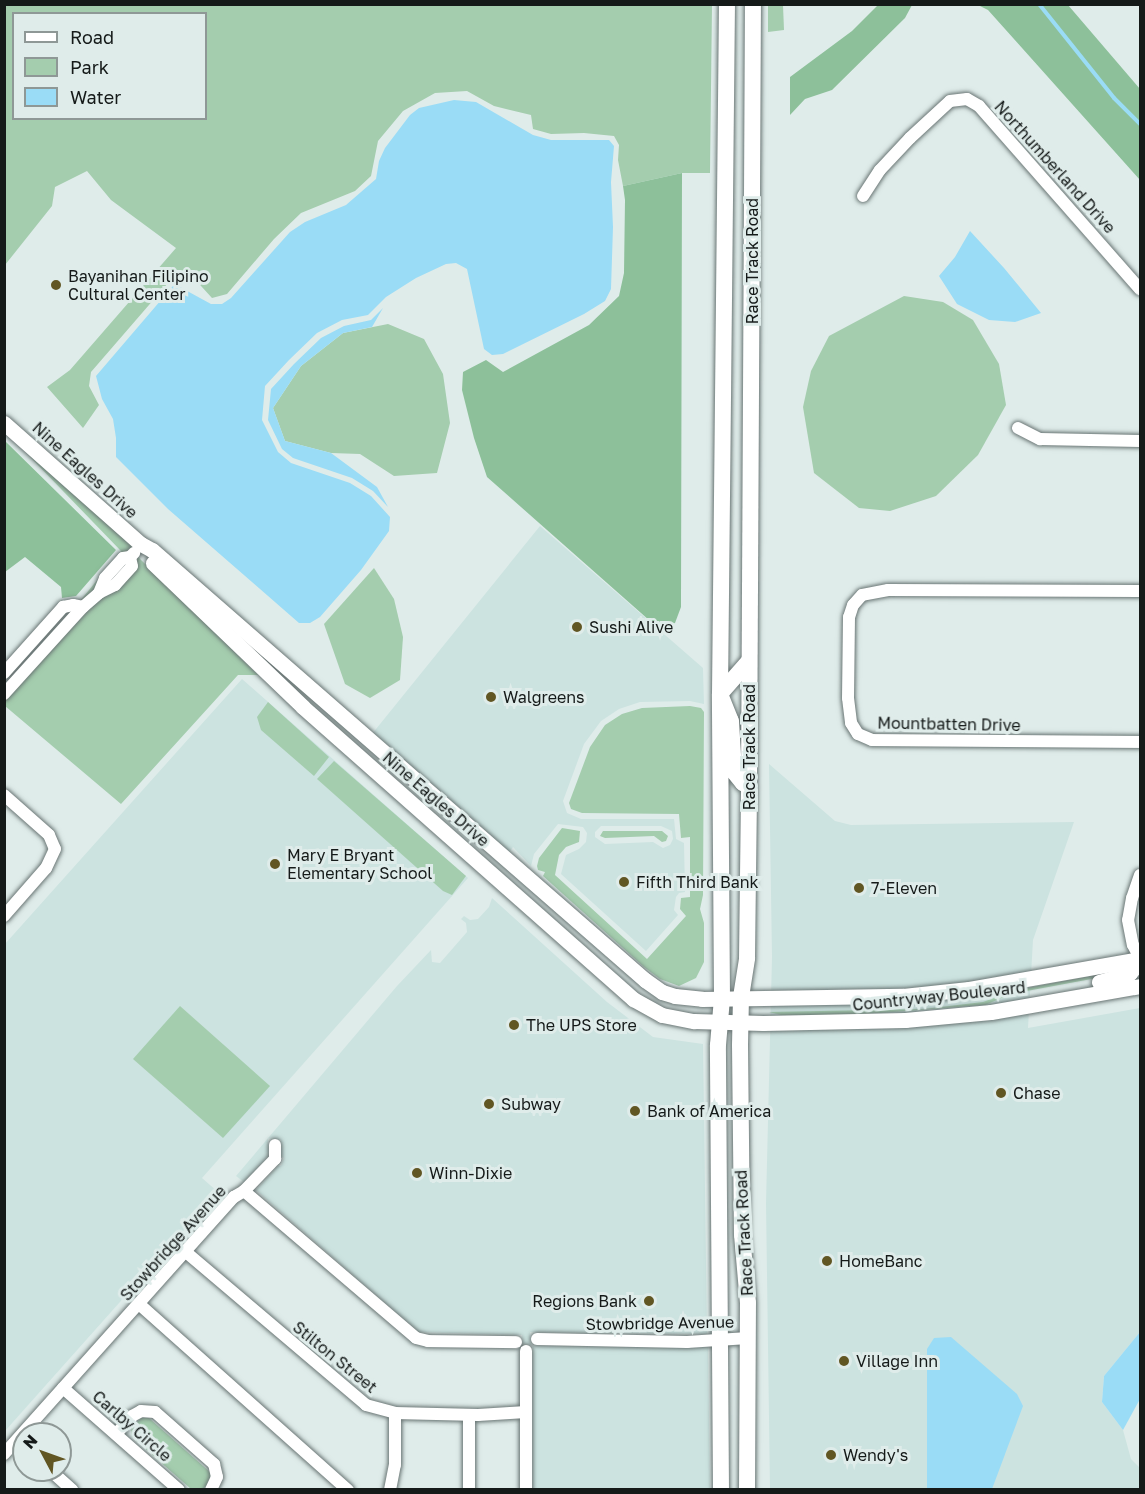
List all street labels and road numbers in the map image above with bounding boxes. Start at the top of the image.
street label: Northumberland Drive [991,97,1119,237]
street label: Race Track Road [742,198,762,324]
street label: Nine Eagles Drive [29,418,141,522]
street label: Race Track Road [739,684,759,810]
street label: Mountbatten Drive [877,713,1021,735]
street label: Nine Eagles Drive [379,748,493,850]
street label: Countryway Boulevard [852,977,1026,1015]
street label: Race Track Road [731,1169,757,1297]
street label: Stowbridge Avenue [116,1181,230,1305]
street label: Stowbridge Avenue [586,1312,734,1334]
street label: Stilton Street [289,1317,381,1397]
street label: Carlby Circle [89,1387,175,1465]

